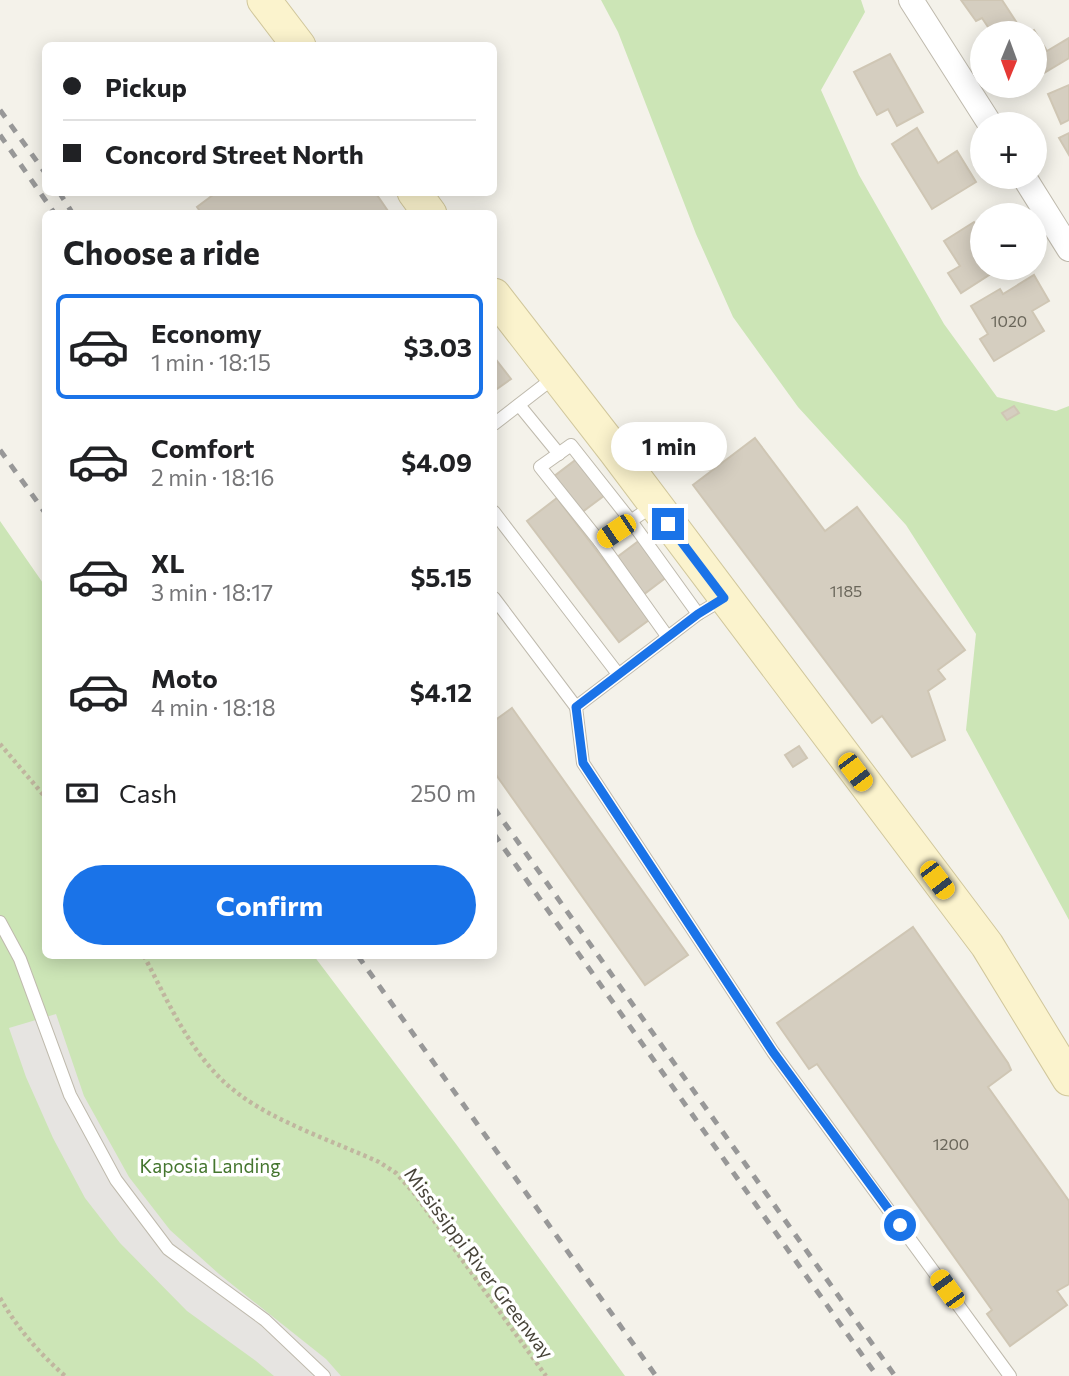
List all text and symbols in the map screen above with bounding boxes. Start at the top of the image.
north arrow [970,21,1046,98]
map controls [970,21,1047,280]
text: Pickup [105,71,187,102]
button: + [970,112,1047,189]
text: Concord Street North [105,138,364,169]
button: − [970,203,1047,280]
text: Choose a ride [63,232,260,272]
house number: 1020 [991,311,1027,330]
icon: car [67,315,130,378]
text: Economy [151,317,262,348]
text: $3.03 [403,331,472,362]
text: 1 min · 18:15 [151,348,271,376]
callout: 1 min [610,422,726,472]
icon: car [67,430,130,493]
text: Comfort [151,432,254,463]
text: 1 min [642,432,696,460]
text: $4.09 [401,446,472,477]
text: 2 min · 18:16 [151,463,275,491]
route end [652,508,684,540]
car [593,511,640,551]
icon: car [67,545,130,608]
text: XL [151,547,185,578]
text: $5.15 [410,561,472,592]
text: 3 min · 18:17 [151,578,273,606]
house number: 1185 [830,581,862,600]
icon: car [67,660,130,723]
text: Moto [151,662,218,693]
text: $4.12 [410,676,472,707]
text: 4 min · 18:18 [151,693,276,721]
car [834,749,877,795]
icon: cash [63,774,101,812]
text: Cash [119,777,177,808]
text: 250 m [411,779,476,807]
car [916,857,959,903]
button: Confirm [63,865,476,945]
house number: 1200 [933,1134,969,1153]
park label: Kaposia Landing [140,1154,280,1177]
street label: Mississippi River Greenway [400,1163,559,1363]
route start [884,1209,916,1241]
car [927,1266,968,1312]

